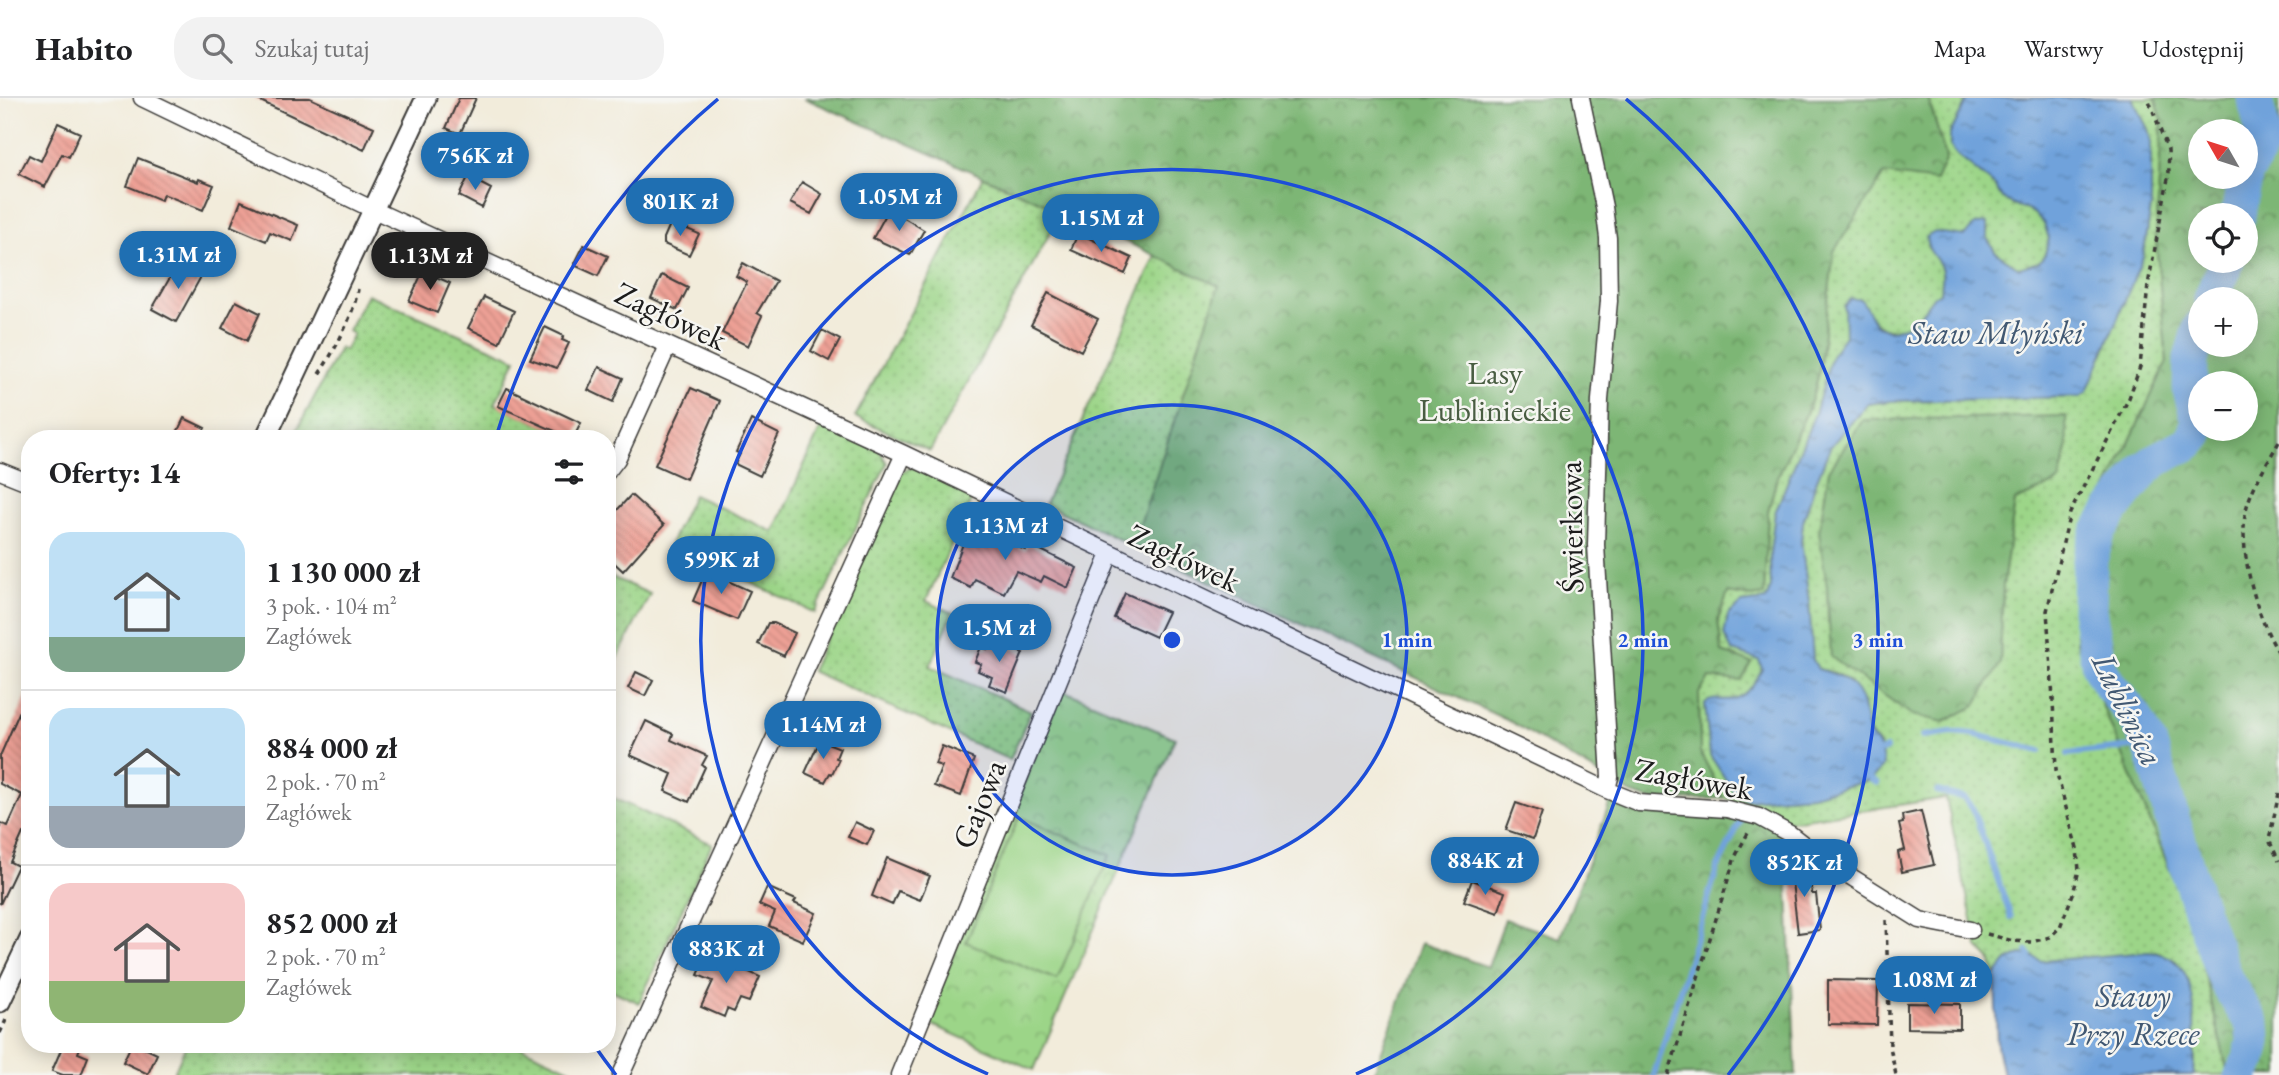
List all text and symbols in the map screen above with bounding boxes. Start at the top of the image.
search box [174,17,664,80]
text: Habito [35,27,132,70]
icon: search [198,29,236,67]
text: Szukaj tutaj [254,31,369,65]
text: Mapa [1934,33,1986,64]
text: Warstwy [2024,33,2103,64]
text: Udostępnij [2141,33,2244,64]
north arrow [2188,119,2258,189]
map controls [2188,119,2258,441]
pin: 756K zł [410,132,540,192]
text: 756K zł [437,140,513,170]
pin: 1.05M zł [827,174,971,233]
pin: 801K zł [615,178,745,238]
text: 1.05M zł [856,181,942,211]
text: 801K zł [642,186,718,216]
pin: 1.15M zł [1029,194,1173,254]
text: 1.15M zł [1058,202,1144,232]
button: locate [2188,203,2258,273]
pin: 1.31M zł [106,232,250,291]
pin: 1.13M zł [358,232,502,292]
text: 1.31M zł [135,239,221,269]
text: 1.13M zł [387,240,473,270]
street label: Zagłówek [608,272,735,361]
button: + [2188,287,2258,357]
water label: Staw Młyński [1907,311,2085,354]
park label: Lasy Lublinieckie [1419,352,1571,431]
button: − [2188,371,2258,441]
text: Oferty: 14 [49,453,180,492]
icon: filters [550,453,588,491]
street label: Świerkowa [1549,460,1593,594]
pin: 1.13M zł [933,503,1077,562]
text: 1.13M zł [962,510,1048,540]
street label: Zagłówek [1121,514,1248,603]
pin: 599K zł [656,536,786,596]
text: 599K zł [683,544,759,574]
text: 1 130 000 zł [266,552,420,591]
icon: home [105,560,189,644]
text: 3 pok. · 104 m² [266,591,397,621]
pin: 1.5M zł [934,604,1064,664]
text: 1.5M zł [962,612,1036,642]
text: Zagłówek [266,621,351,651]
text: 1 min [1381,626,1433,653]
text: 2 min [1617,626,1669,653]
text: 3 min [1852,626,1904,653]
centre of rings [1160,628,1184,652]
water label: Lublinica [2082,644,2174,773]
pin: 1.14M zł [751,702,895,761]
text: 1.14M zł [780,709,866,739]
text: 884 000 zł [266,728,397,767]
icon: home [105,736,189,820]
street label: Zagłówek [1632,748,1757,810]
street label: Gajowa [942,753,1016,855]
text: 2 pok. · 70 m² [266,767,386,797]
text: Zagłówek [266,797,351,827]
pin: 884K zł [1420,838,1550,897]
pin: 852K zł [1739,840,1869,899]
text: 884K zł [1447,845,1523,875]
text: 852K zł [1766,847,1842,877]
text: 852 000 zł [266,903,397,942]
icon: home [105,911,189,995]
pin: 883K zł [661,926,791,985]
text: 883K zł [688,933,764,963]
text: 2 pok. · 70 m² [266,942,386,972]
pin: 1.08M zł [1862,956,2006,1016]
text: 1.08M zł [1891,964,1977,994]
text: Zagłówek [266,972,351,1002]
water label: Stawy Przy Rzece [2066,974,2200,1055]

